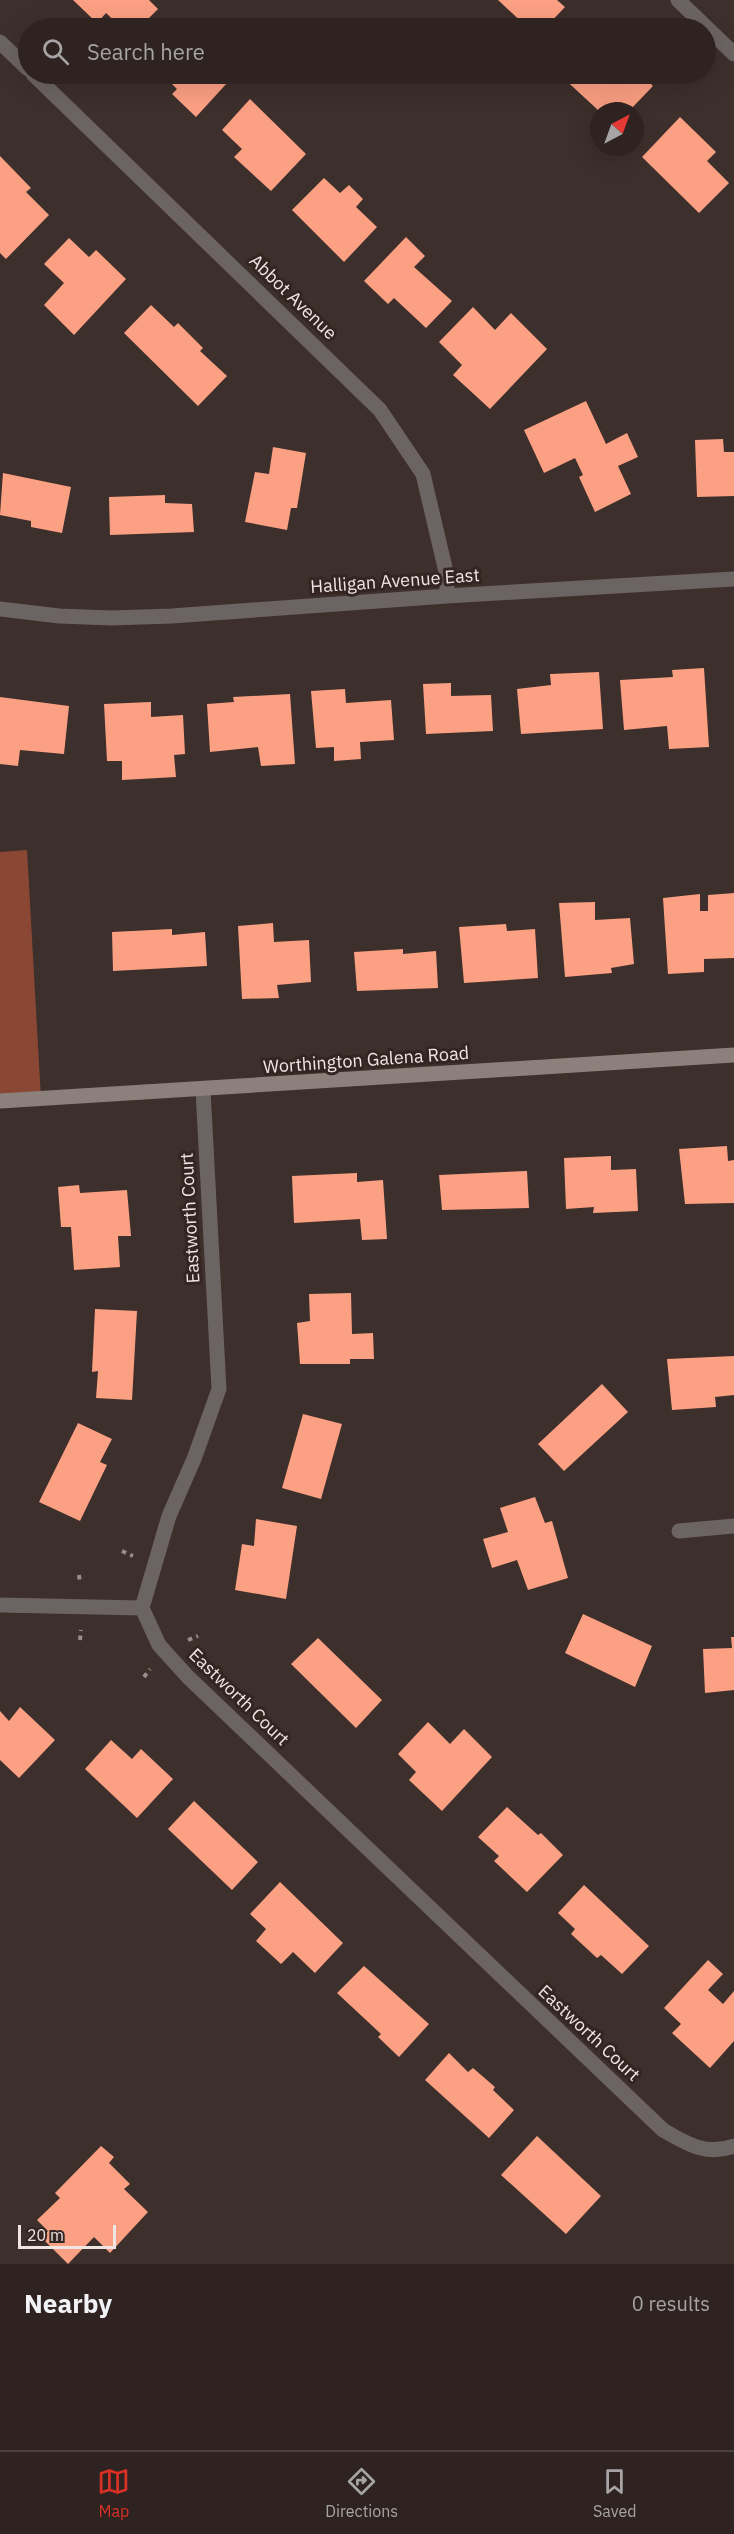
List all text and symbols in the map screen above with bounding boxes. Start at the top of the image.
search box [18,18,716,84]
icon: search [39,35,72,68]
text: Search here [87,37,205,66]
north arrow [590,102,644,156]
street label: Abbot Avenue [245,249,342,344]
street label: Halligan Avenue East [310,563,480,598]
street label: Worthington Galena Road [262,1041,470,1078]
street label: Eastworth Court [175,1152,204,1284]
street label: Eastworth Court [184,1643,294,1750]
street label: Eastworth Court [534,1980,645,2086]
scale bar [18,2222,116,2250]
text: 20 m [27,2225,64,2245]
text: Nearby [24,2286,112,2320]
text: 0 results [632,2290,710,2317]
tab: Map [97,2465,130,2521]
tab: Directions [325,2465,398,2521]
tab: Saved [593,2465,637,2521]

